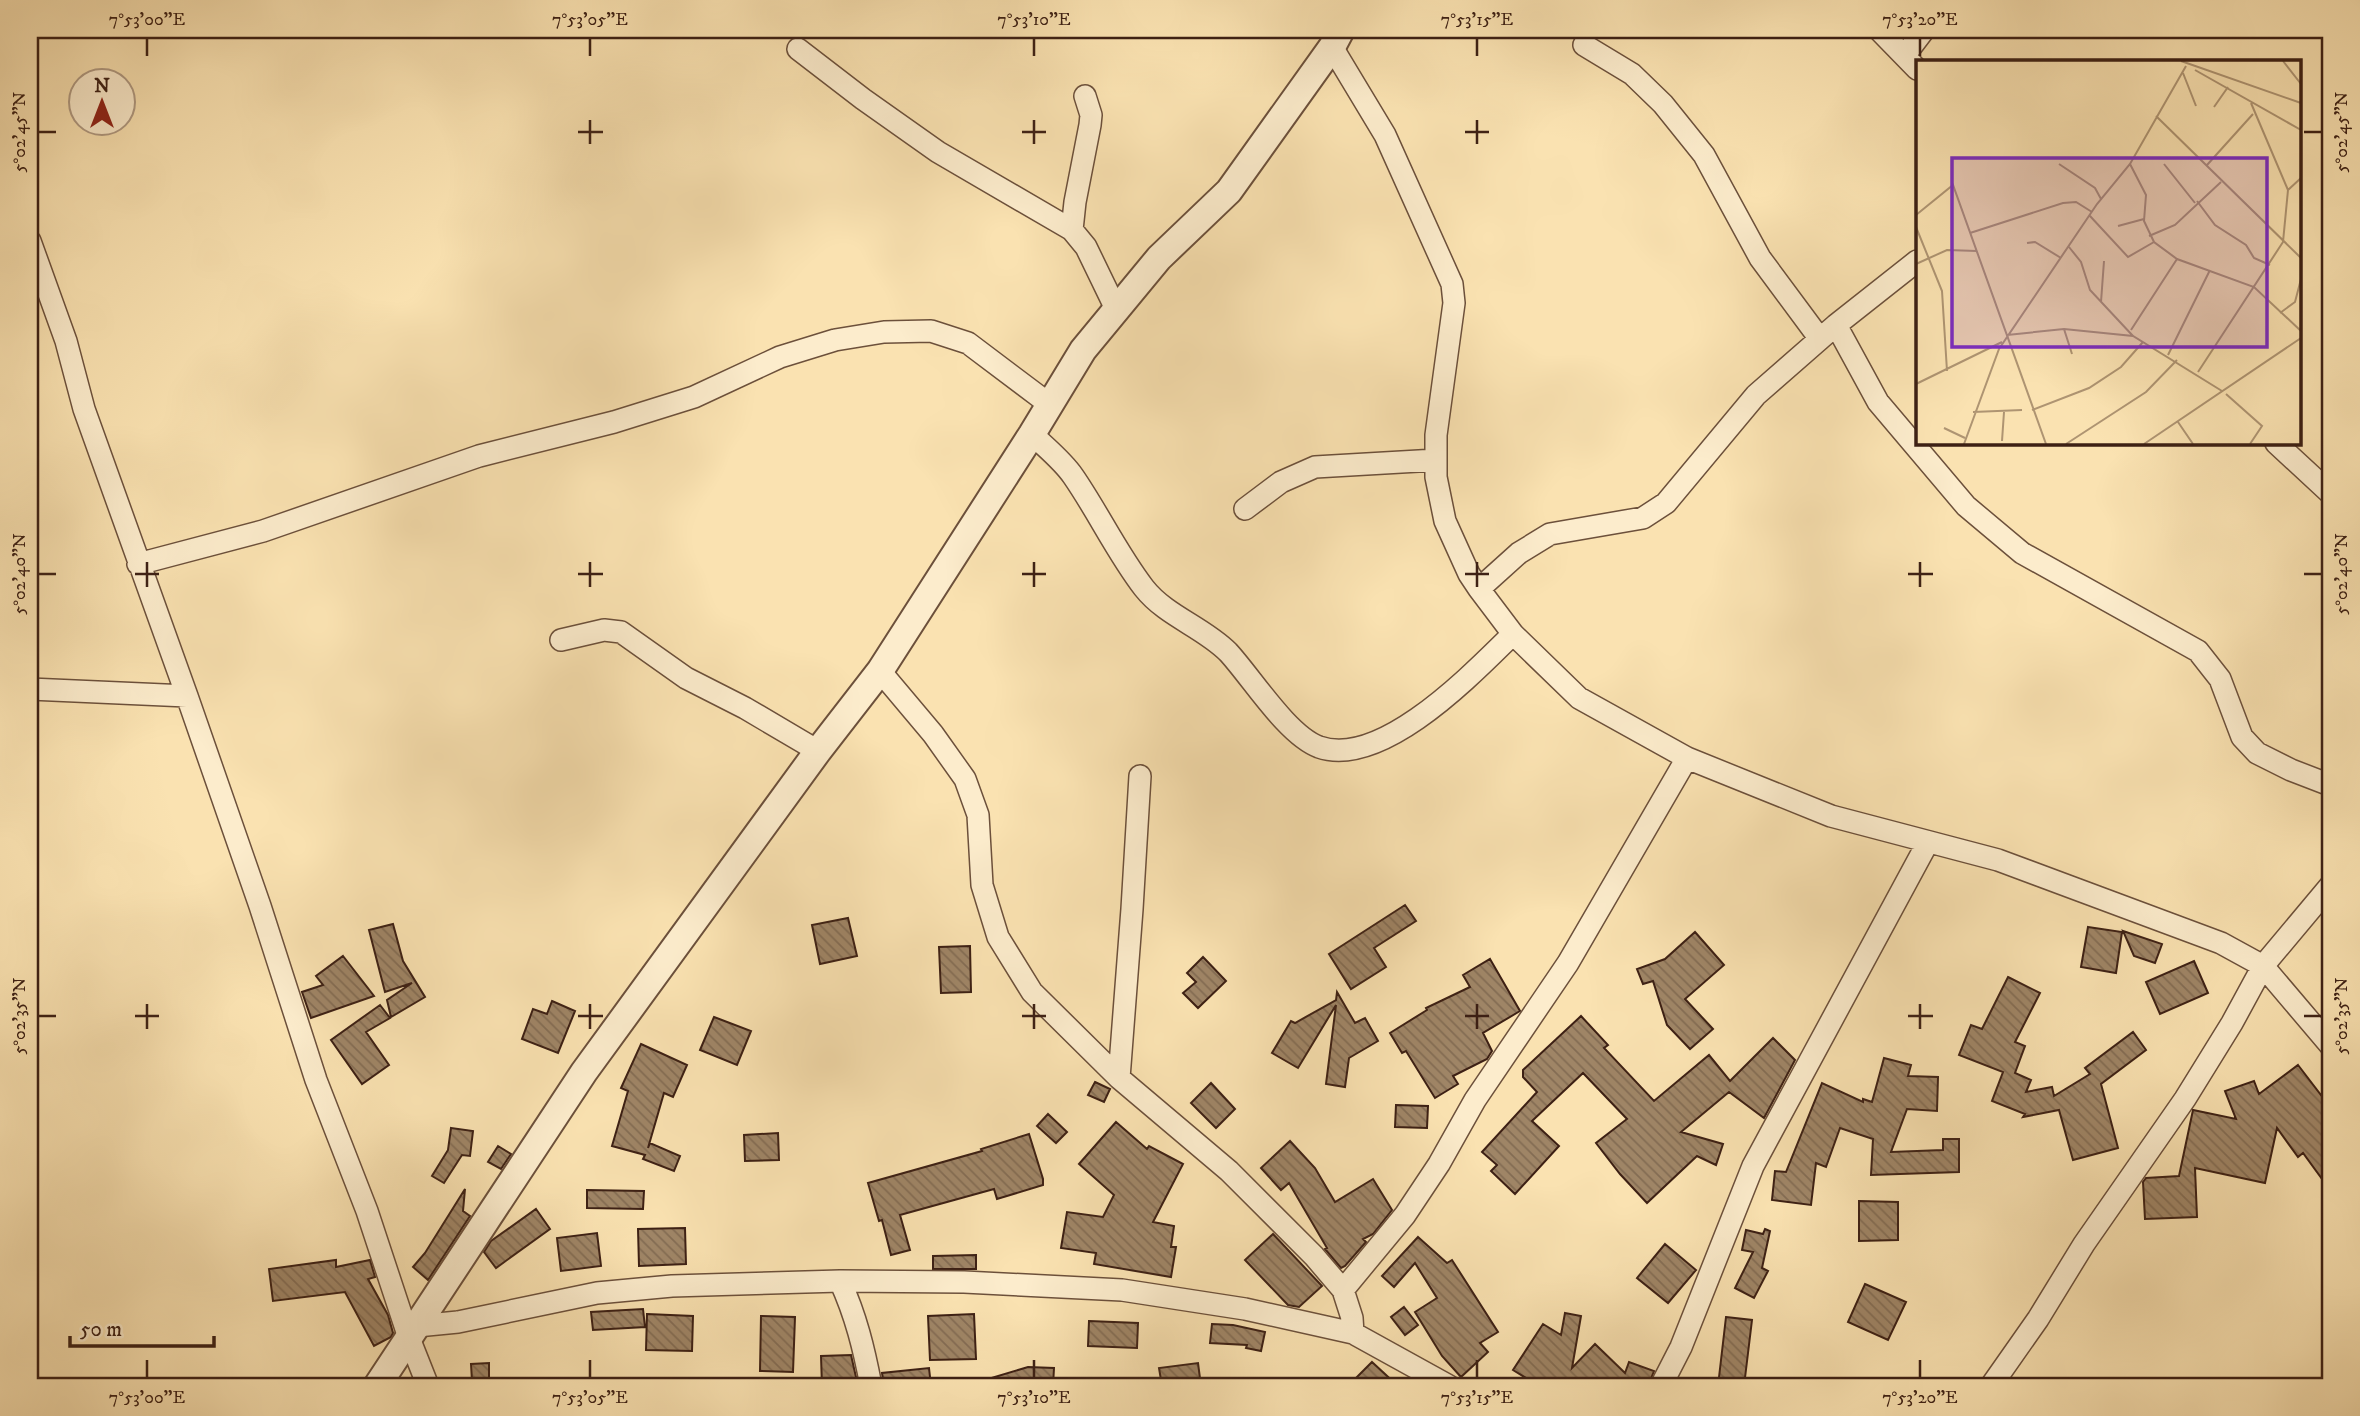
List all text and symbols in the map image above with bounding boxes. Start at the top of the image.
text: 7°53'00"E [109,9,186,31]
text: 7°53'05"E [552,9,628,31]
text: 7°53'10"E [997,9,1071,31]
text: 7°53'15"E [1441,9,1514,31]
text: 7°53'20"E [1882,9,1958,31]
inset map [1916,60,2300,444]
north arrow [66,66,136,136]
text: N [94,75,110,98]
text: 5°02'45"N [9,91,31,172]
text: 5°02'45"N [2331,91,2353,172]
text: 5°02'40"N [9,533,31,615]
text: 5°02'40"N [2331,533,2353,615]
text: 5°02'35"N [9,977,31,1055]
text: 5°02'35"N [2331,977,2353,1055]
scale bar [70,1304,214,1348]
text: 50 m [80,1317,122,1343]
text: 7°53'00"E [109,1387,186,1409]
text: 7°53'05"E [552,1387,628,1409]
text: 7°53'10"E [997,1387,1071,1409]
text: 7°53'15"E [1441,1387,1514,1409]
text: 7°53'20"E [1882,1387,1958,1409]

